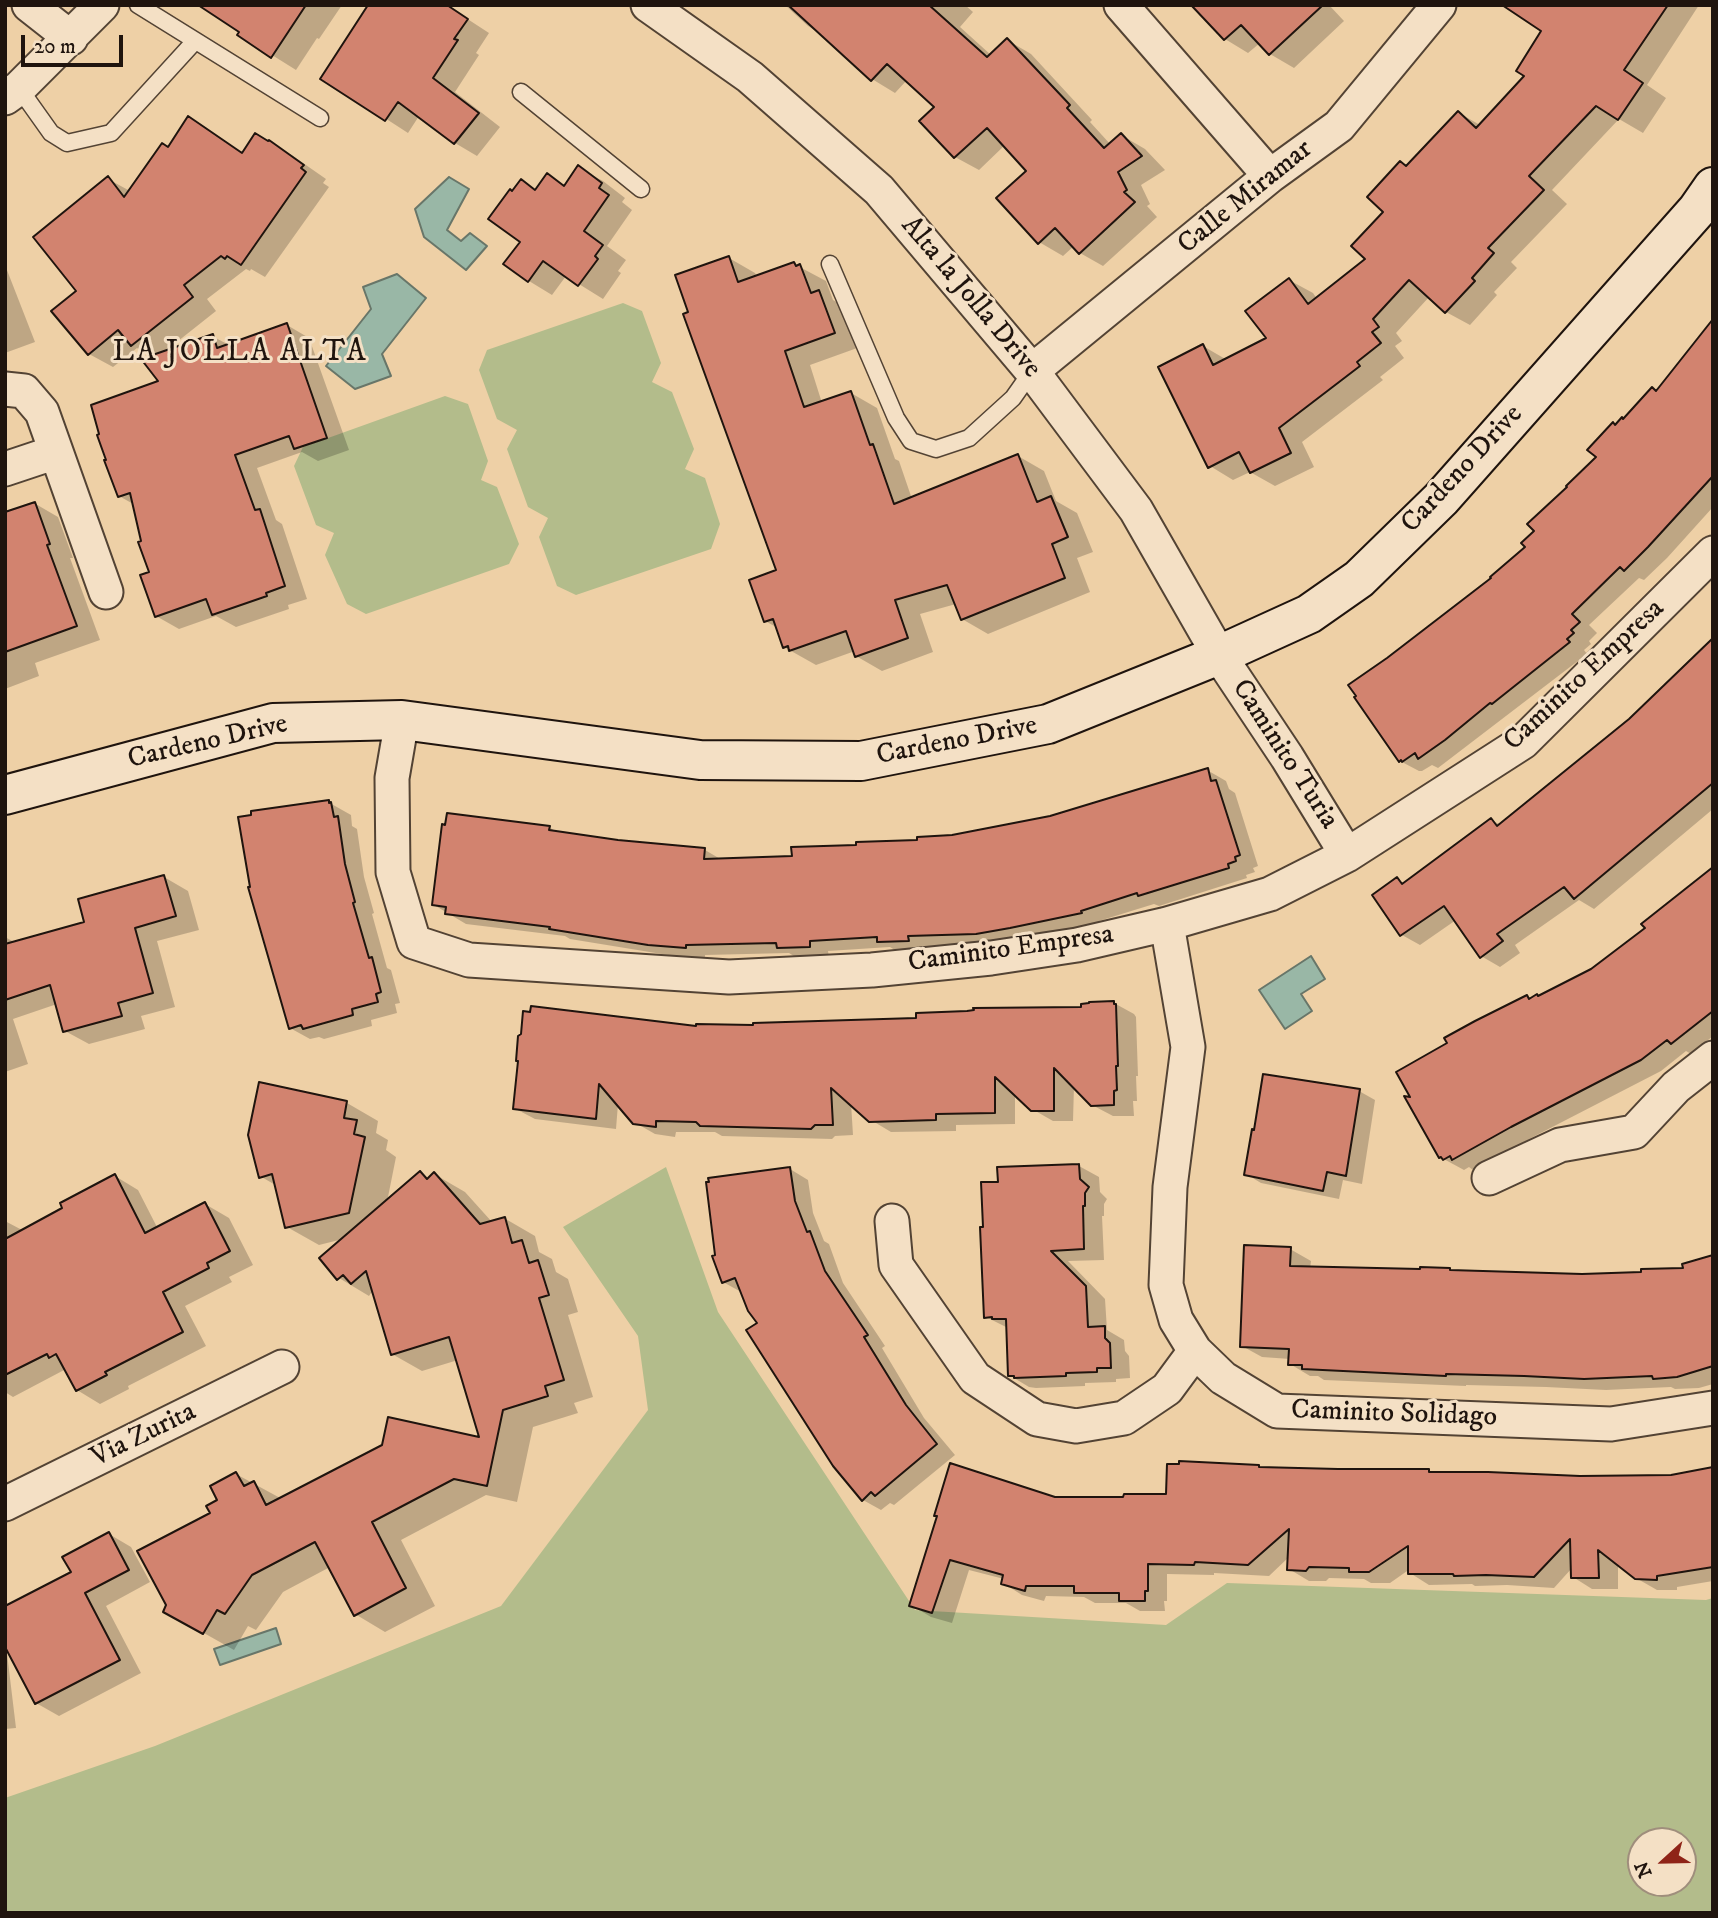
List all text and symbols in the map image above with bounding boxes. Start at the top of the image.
scale bar [24,21,126,65]
text: 20 m [34,34,76,60]
street label: Calle Miramar [1172,134,1320,262]
street label: Alta la Jolla Drive [893,210,1047,386]
district label: LA JOLLA ALTA [114,336,366,372]
street label: Cardeno Drive [1395,399,1531,541]
street label: Caminito Empresa [1498,593,1672,759]
street label: Caminito Turia [1223,674,1345,836]
street label: Cardeno Drive [125,708,291,778]
street label: Cardeno Drive [874,710,1040,774]
street label: Caminito Empresa [906,919,1116,981]
street label: Caminito Solidago [1290,1395,1498,1435]
street label: Via Zurita [86,1396,202,1476]
north arrow [1627,1827,1697,1897]
text: N [1630,1858,1658,1881]

